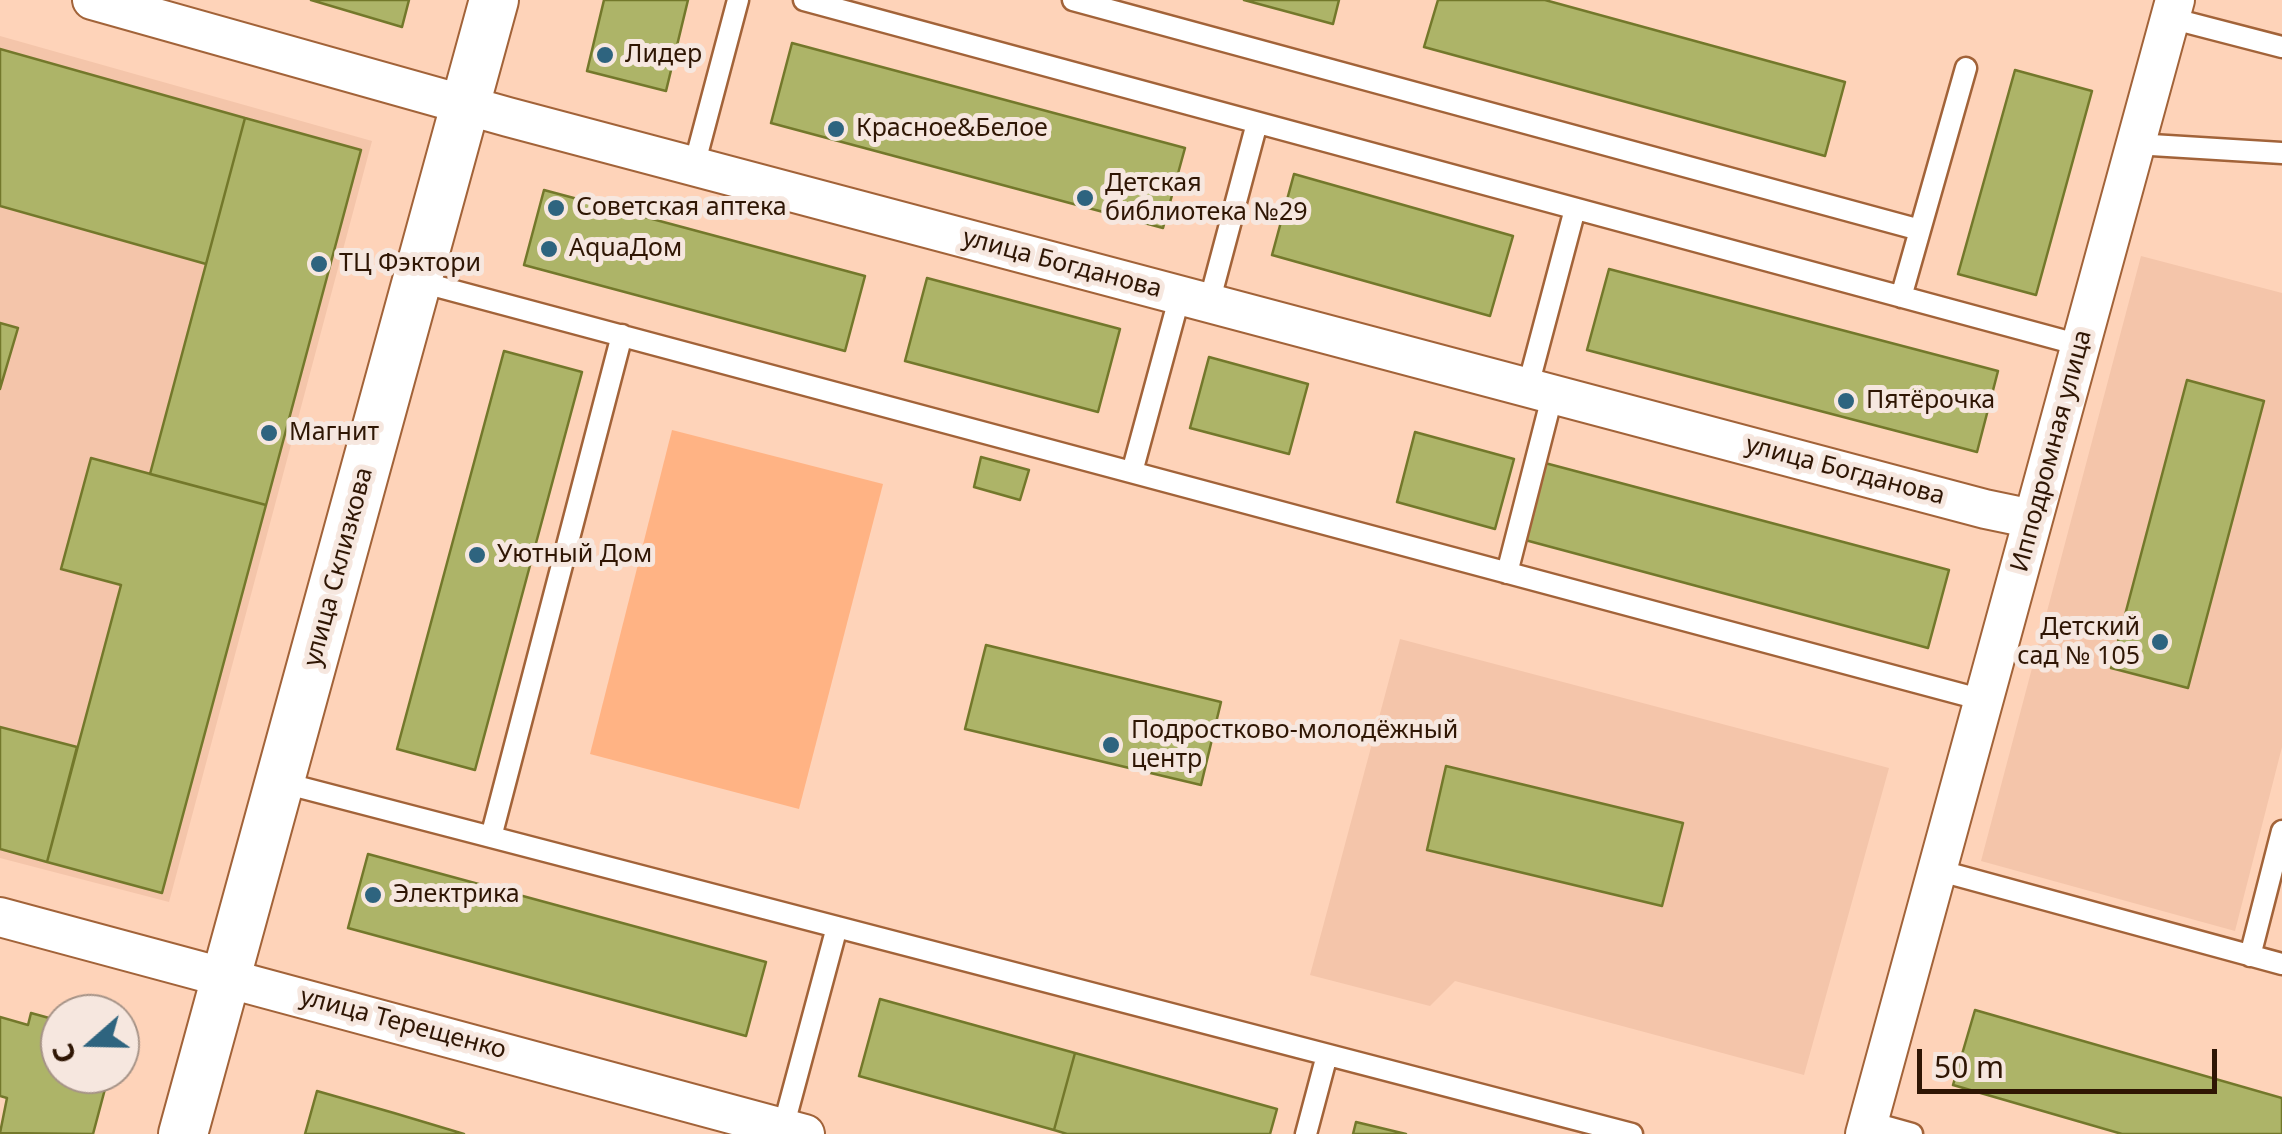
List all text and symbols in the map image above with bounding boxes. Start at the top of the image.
place label: Лидер [625,40,702,70]
marker: Лидер [594,44,616,66]
place label: Красное&Белое [856,114,1048,144]
marker: Красное&Белое [825,118,847,140]
place label: Детская библиотека №29 [1105,169,1308,228]
marker: Детская библиотека №29 [1074,187,1096,209]
place label: Советская аптека [576,193,787,223]
marker: Советская аптека [545,197,567,219]
street label: улица Богданова [959,223,1165,305]
place label: AquaДом [569,234,682,264]
marker: AquaДом [538,238,560,260]
place label: ТЦ Фэктори [339,249,481,279]
marker: ТЦ Фэктори [308,253,330,275]
street label: Ипподромная улица [2005,327,2099,575]
place label: Пятёрочка [1866,386,1995,416]
marker: Пятёрочка [1835,390,1857,412]
place label: Магнит [289,418,379,448]
marker: Магнит [258,422,280,444]
street label: улица Богданова [1742,430,1948,512]
street label: улица Склизкова [298,464,380,670]
place label: Уютный Дом [497,540,652,570]
marker: Уютный Дом [466,544,488,566]
place label: Детский сад № 105 [2017,613,2140,672]
marker: Детский сад № 105 [2149,631,2171,653]
place label: Подростково-молодёжный центр [1131,716,1458,775]
marker: Подростково-молодёжный центр [1100,734,1122,756]
place label: Электрика [393,880,520,910]
marker: Электрика [362,884,384,906]
street label: улица Терещенко [297,982,509,1066]
north arrow [40,994,140,1094]
scale bar [1922,1029,2222,1091]
text: С [43,1039,85,1069]
text: 50 m [1934,1046,2004,1087]

